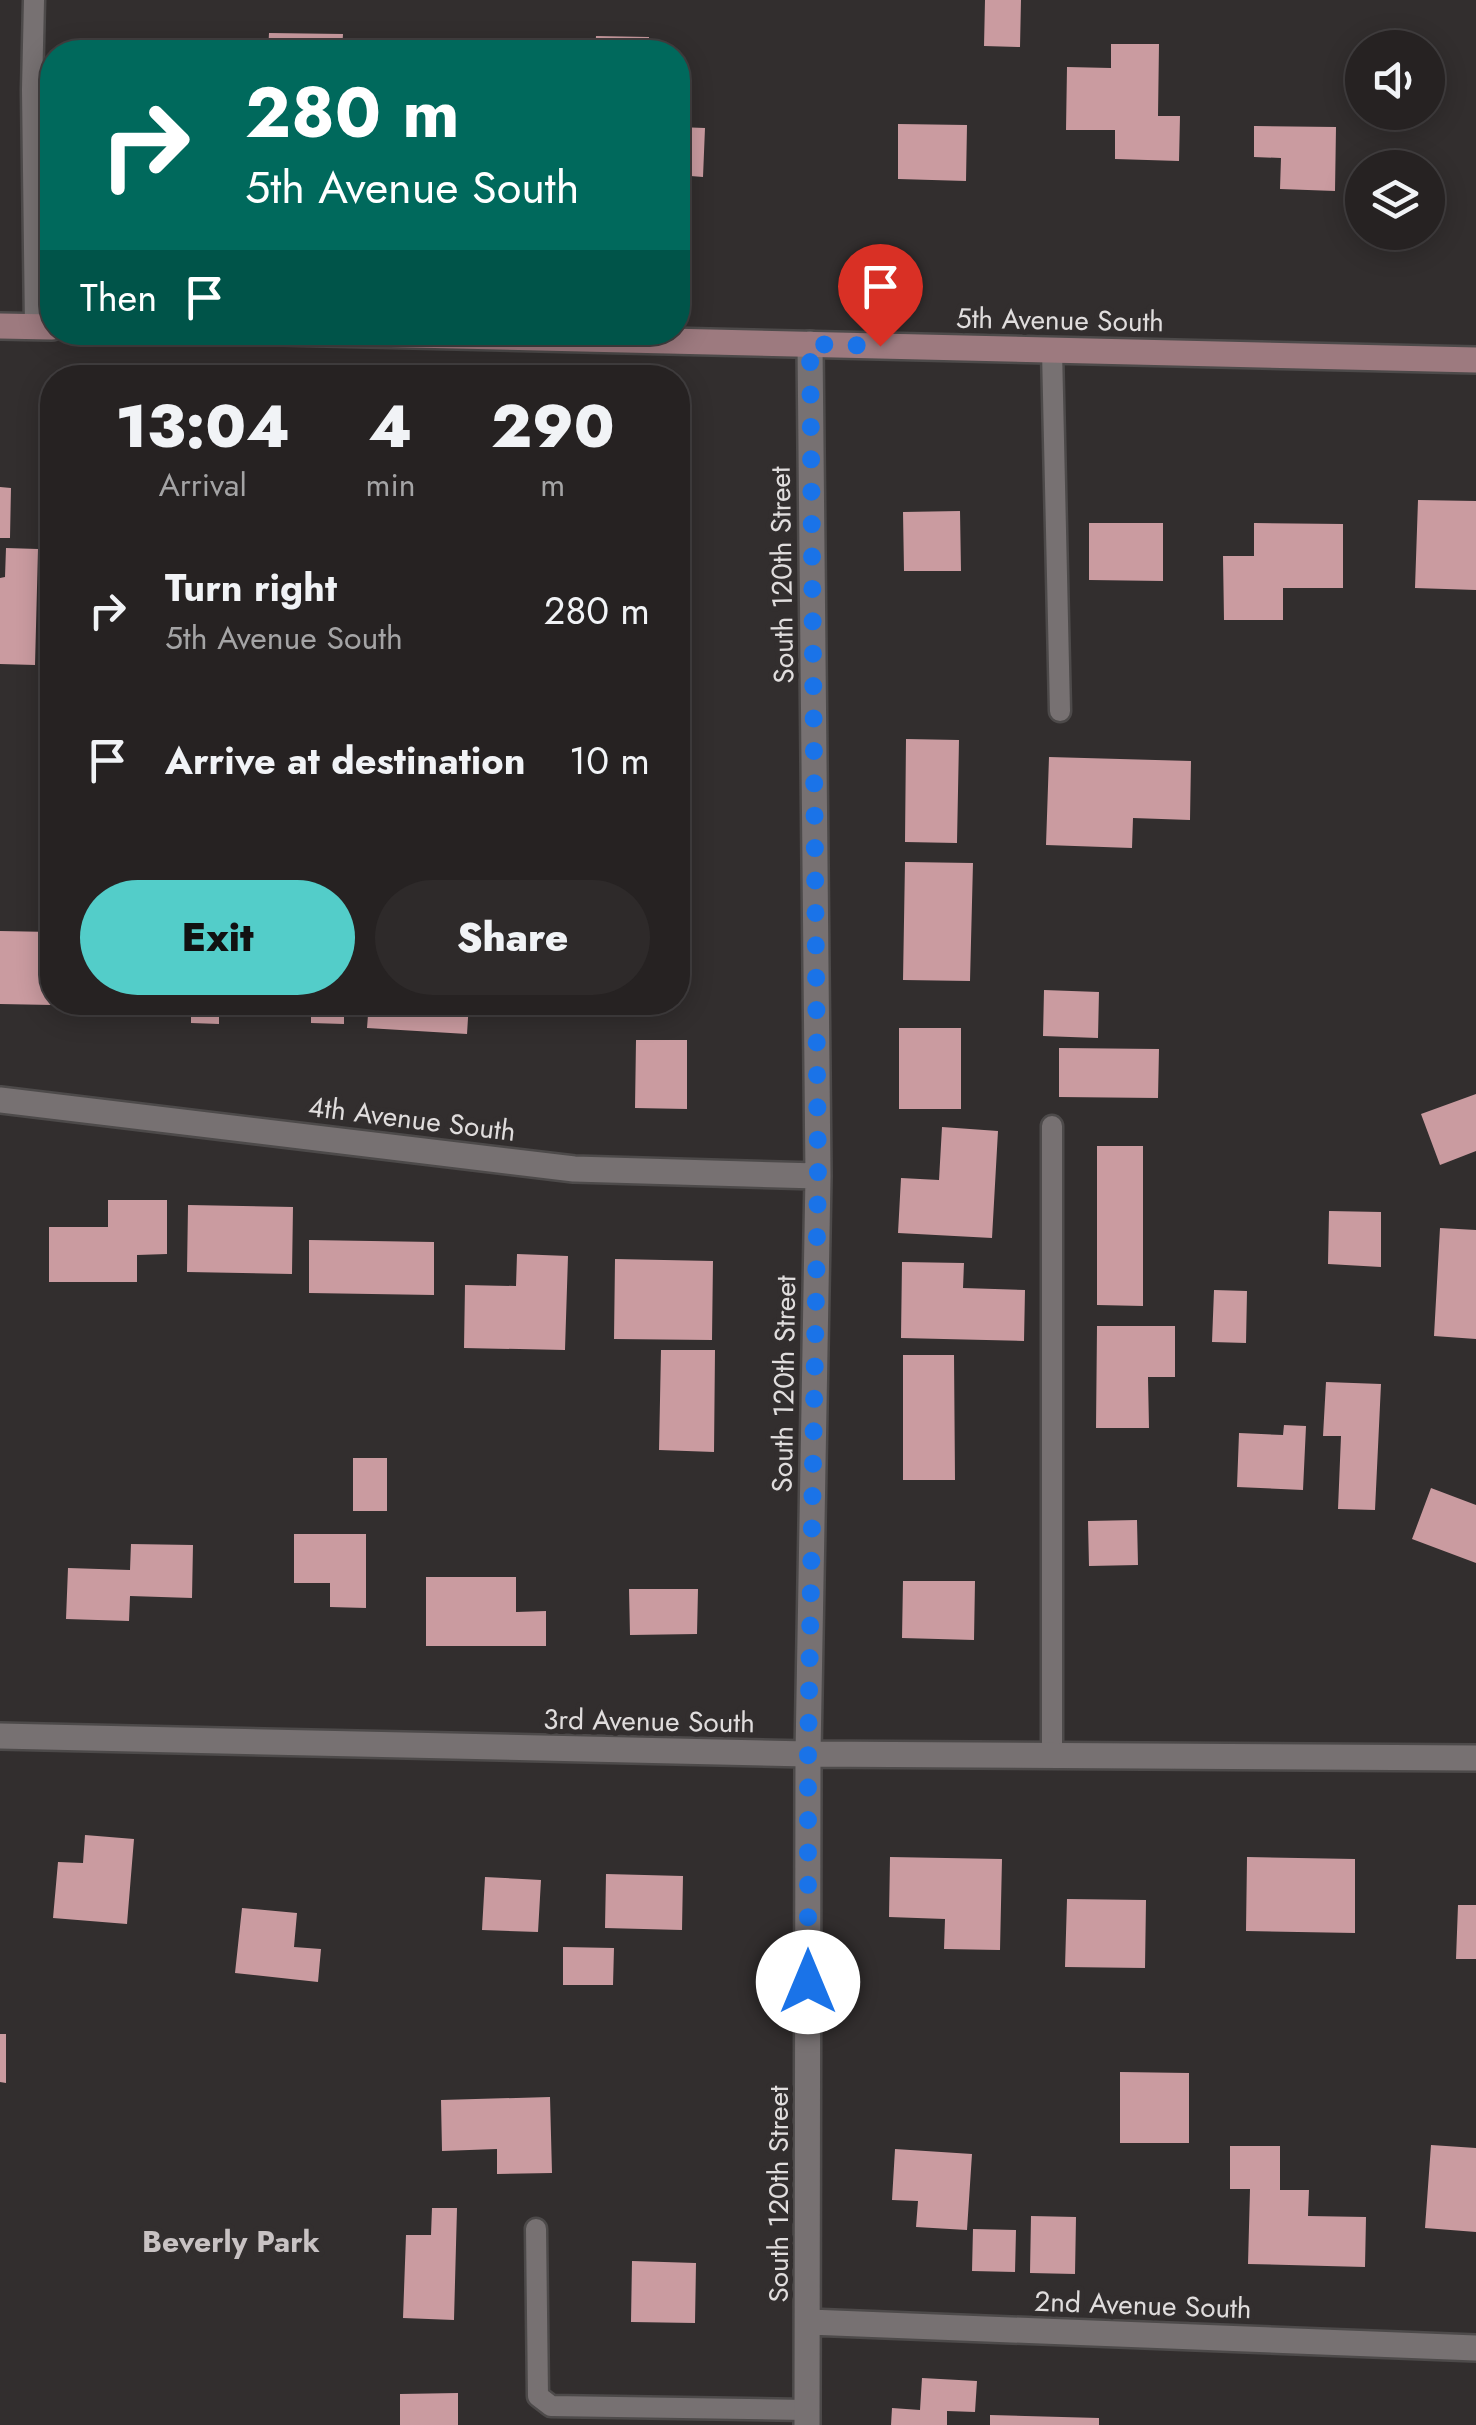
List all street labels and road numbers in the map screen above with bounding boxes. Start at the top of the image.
street label: 5th Avenue South [956,298,1164,342]
street label: South 120th Street [760,466,804,684]
street label: 4th Avenue South [306,1086,518,1152]
street label: South 120th Street [762,1275,806,1493]
street label: 3rd Avenue South [543,1699,755,1743]
street label: South 120th Street [758,2085,799,2303]
street label: 2nd Avenue South [1034,2281,1252,2329]

